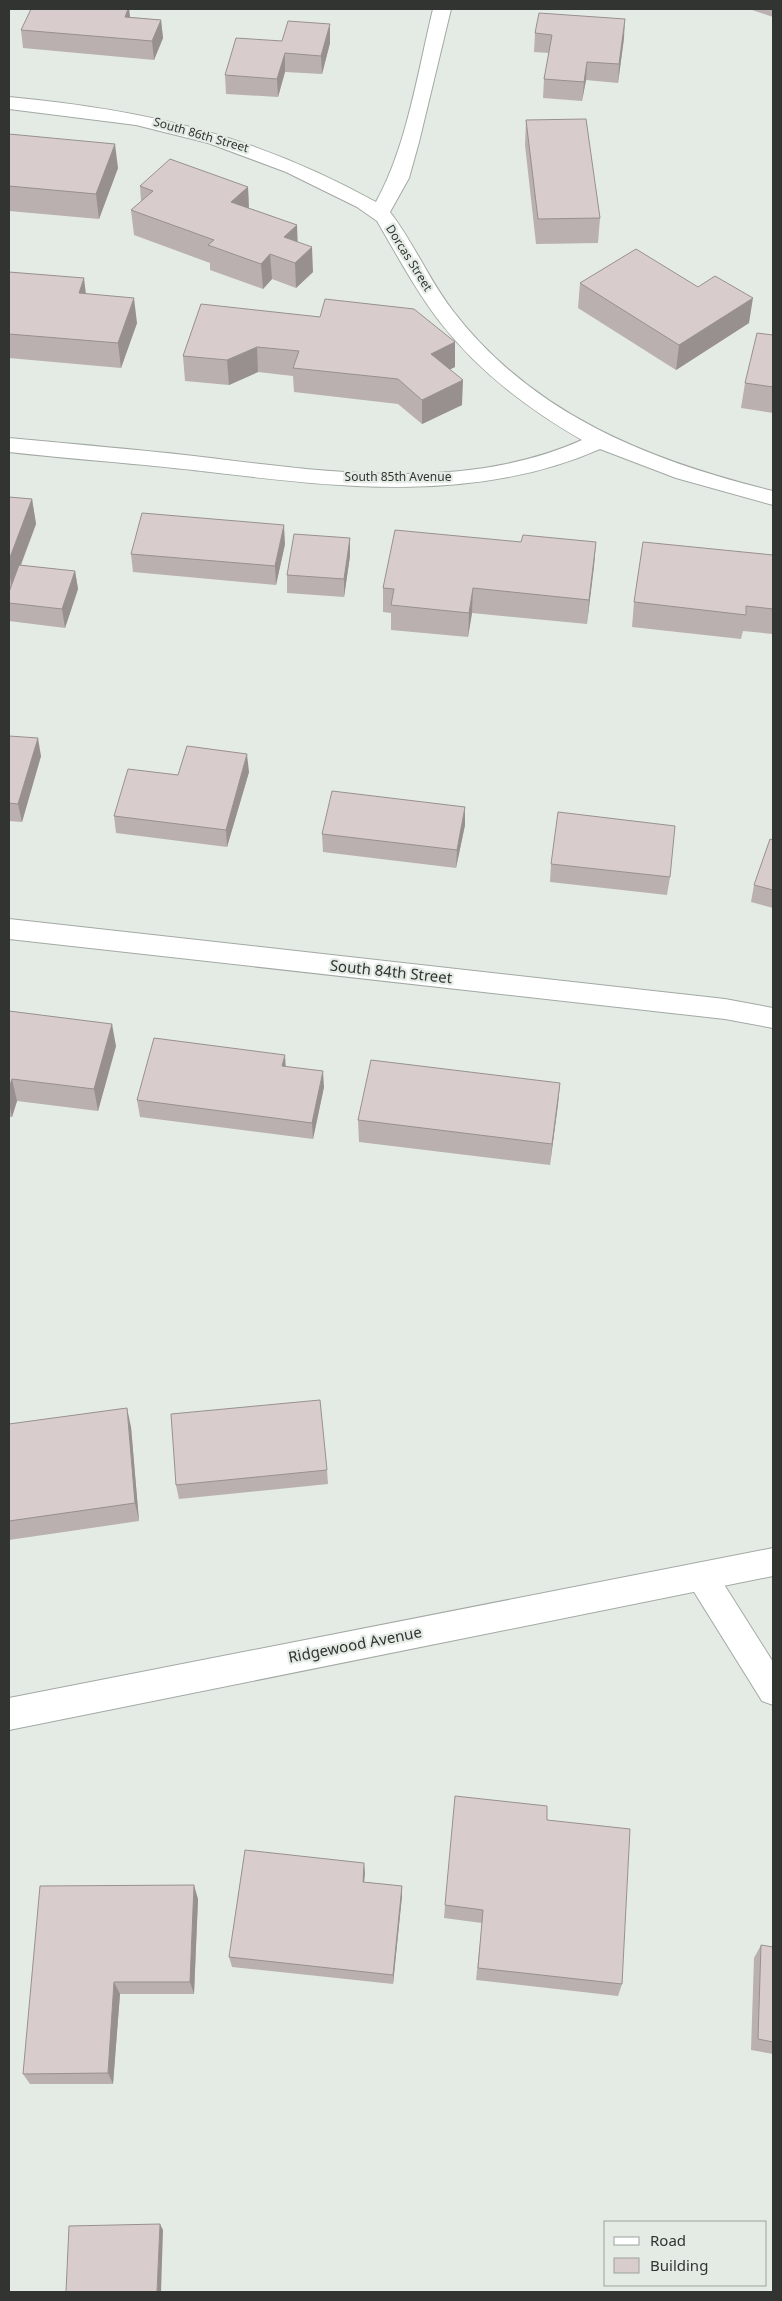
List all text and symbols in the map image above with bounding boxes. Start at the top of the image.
street label: South 86th Street [152,113,251,156]
street label: Dorcas Street [382,221,437,295]
street label: South 85th Avenue [345,468,452,485]
street label: South 84th Street [329,955,454,987]
street label: Ridgewood Avenue [286,1621,423,1667]
legend [604,2221,767,2286]
text: Road [650,2230,686,2250]
text: Building [650,2255,708,2275]

